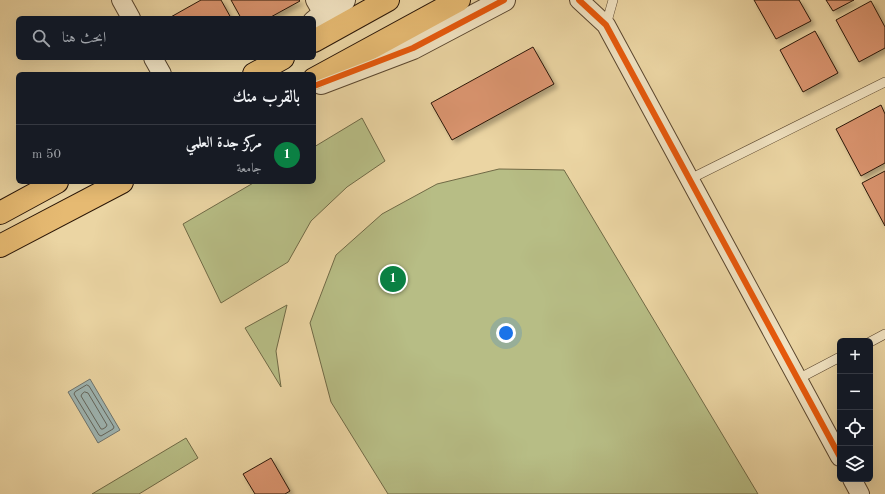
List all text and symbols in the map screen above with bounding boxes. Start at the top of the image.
search box [16,16,316,60]
icon: search [30,27,52,49]
text: ابحث هنا [62,31,106,46]
text: بالقرب منك [232,89,300,106]
text: مركز جدة العلمي [186,136,262,151]
text: 50 m [32,148,61,161]
text: 1 [283,148,291,161]
text: جامعة [236,162,262,175]
pin: 1 [380,264,406,294]
your location [496,323,516,343]
map controls [837,338,873,482]
button: + [837,338,873,374]
button: − [837,374,873,410]
button: locate [837,410,873,446]
button: layers [837,446,873,482]

